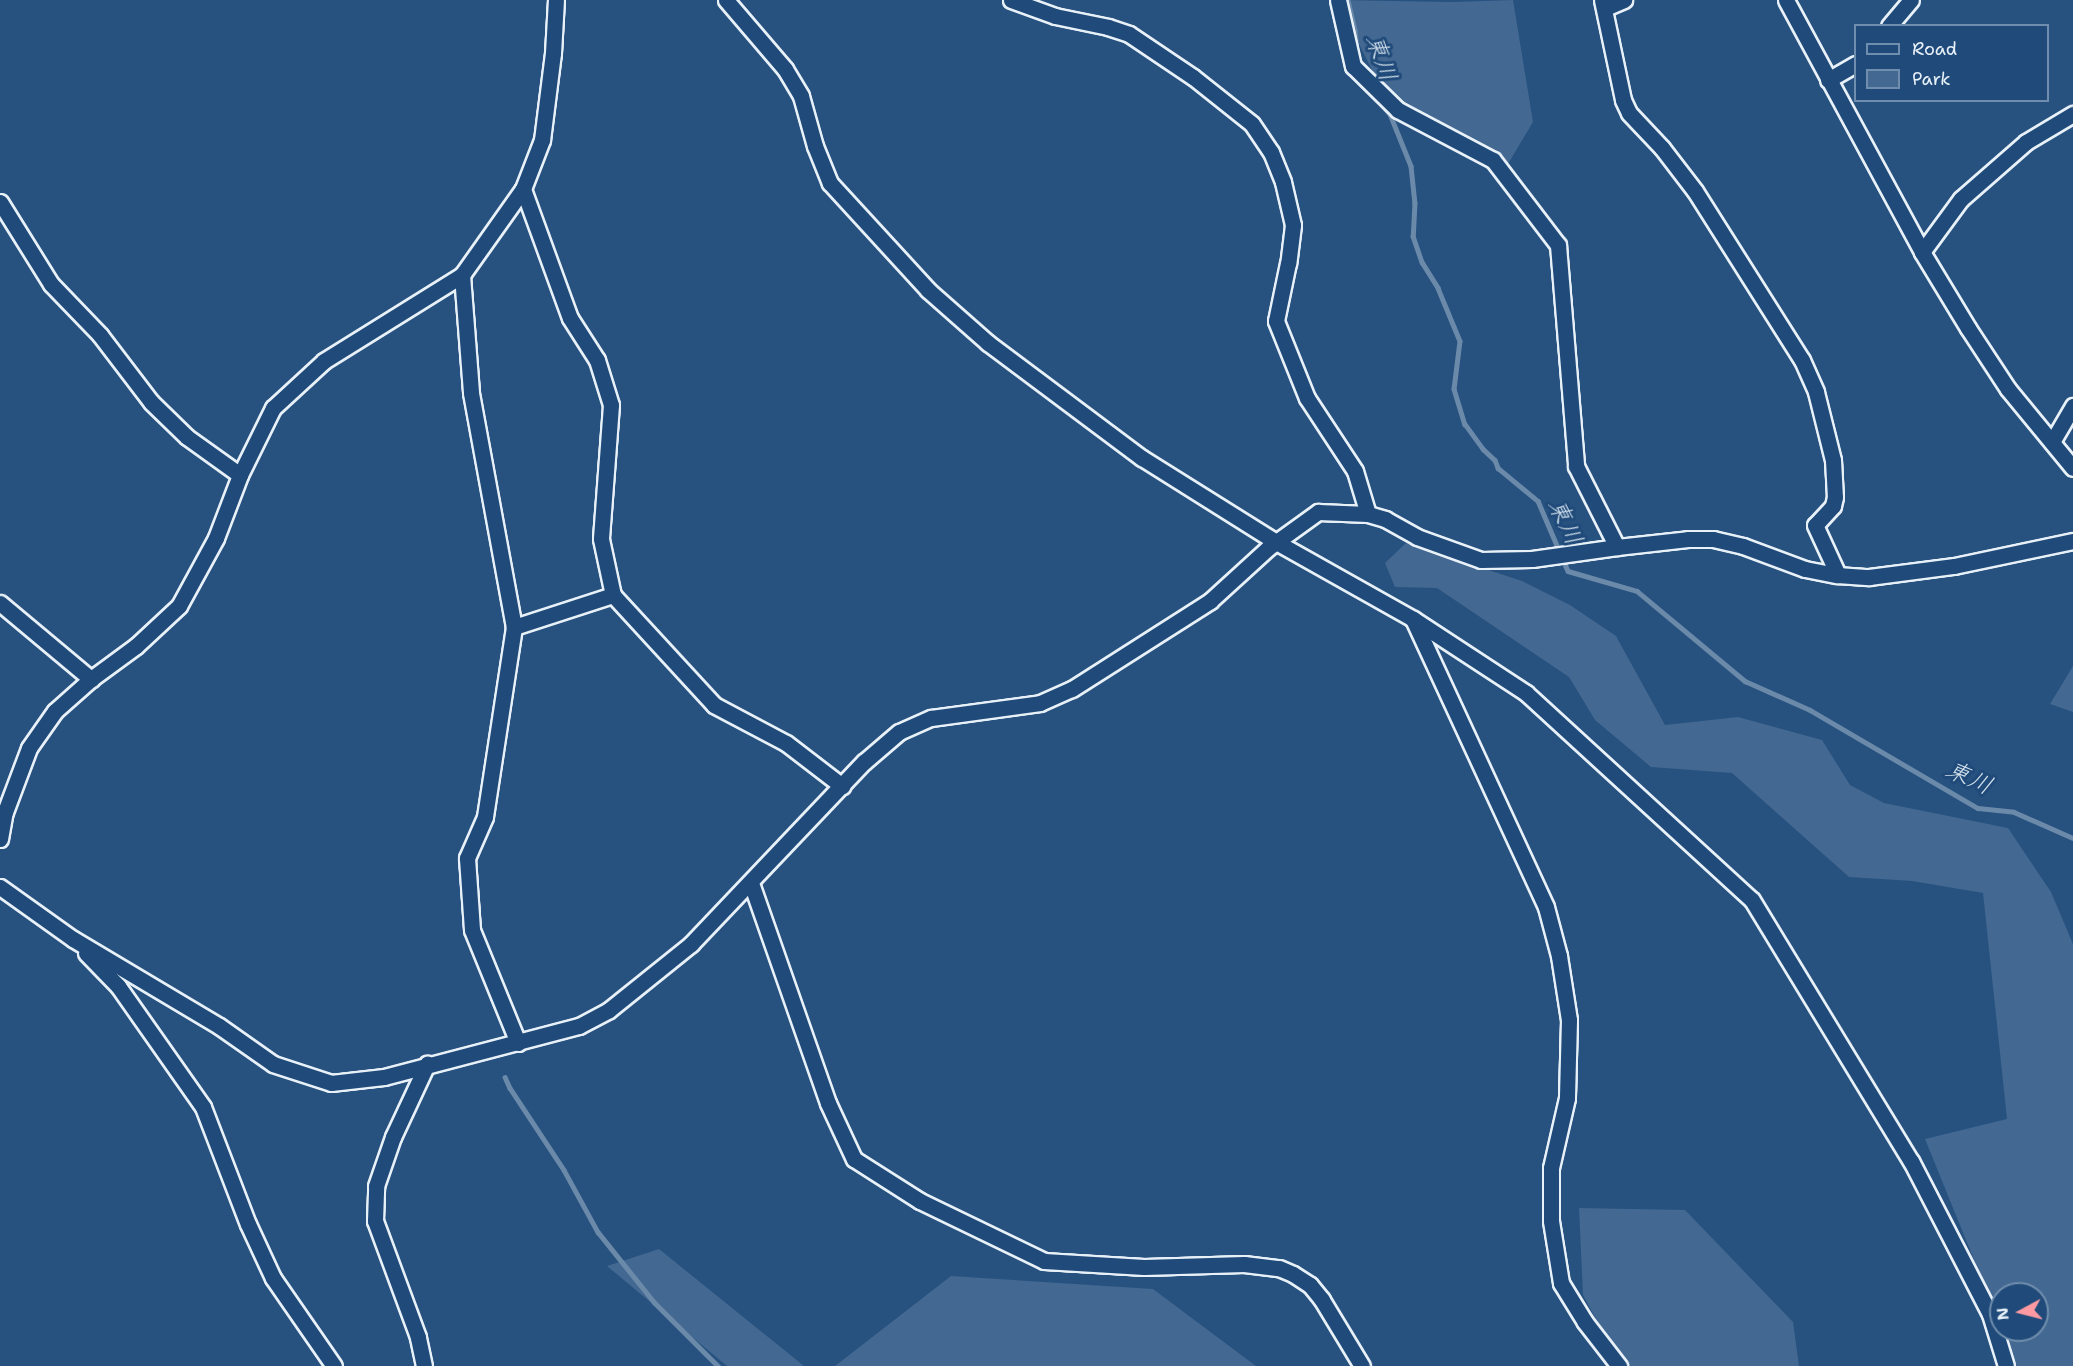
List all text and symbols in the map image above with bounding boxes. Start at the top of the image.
legend [1854,24,2049,102]
water label: 東川 [1360,31,1402,85]
text: Road [1912,37,1957,61]
text: Park [1912,67,1951,91]
water label: 東川 [1542,494,1588,550]
water label: 東川 [1941,755,1997,801]
north arrow [1989,1282,2049,1342]
text: N [1991,1306,2014,1322]

